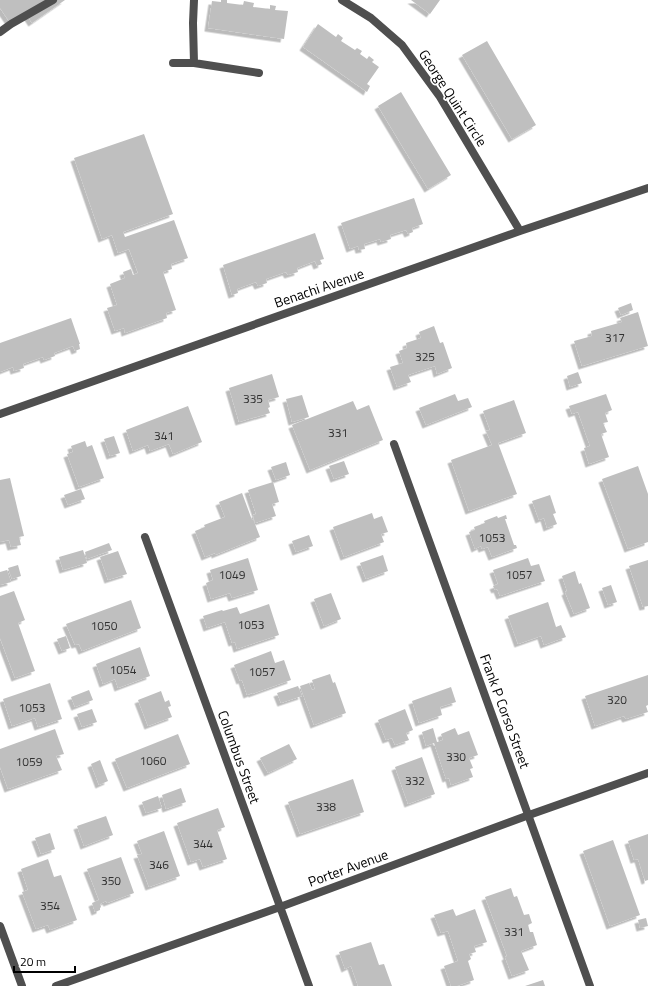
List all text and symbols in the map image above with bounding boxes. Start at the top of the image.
street label: George Quint Circle [414,45,493,150]
street label: Benachi Avenue [271,262,367,313]
house number: 317 [605,328,625,347]
house number: 325 [415,347,435,366]
house number: 335 [243,389,263,408]
house number: 331 [328,423,348,442]
house number: 341 [154,426,174,445]
house number: 1053 [479,528,505,547]
house number: 1049 [219,565,246,584]
house number: 1057 [506,565,532,584]
house number: 1053 [238,615,264,634]
house number: 1050 [91,616,118,635]
street label: Frank P Corso Street [475,651,536,771]
house number: 1054 [110,660,137,679]
house number: 1057 [249,662,275,681]
house number: 320 [607,690,627,709]
house number: 1053 [19,698,45,717]
street label: Columbus Street [213,707,266,806]
house number: 330 [446,747,466,766]
house number: 1060 [140,751,167,770]
house number: 1059 [16,752,43,771]
house number: 332 [405,771,425,790]
house number: 338 [316,797,336,816]
house number: 344 [193,834,213,853]
street label: Porter Avenue [305,843,391,892]
house number: 346 [149,855,169,874]
house number: 350 [101,871,121,890]
house number: 354 [40,896,60,915]
house number: 331 [504,922,524,941]
scale bar [14,948,75,974]
text: 20 m [20,952,46,971]

